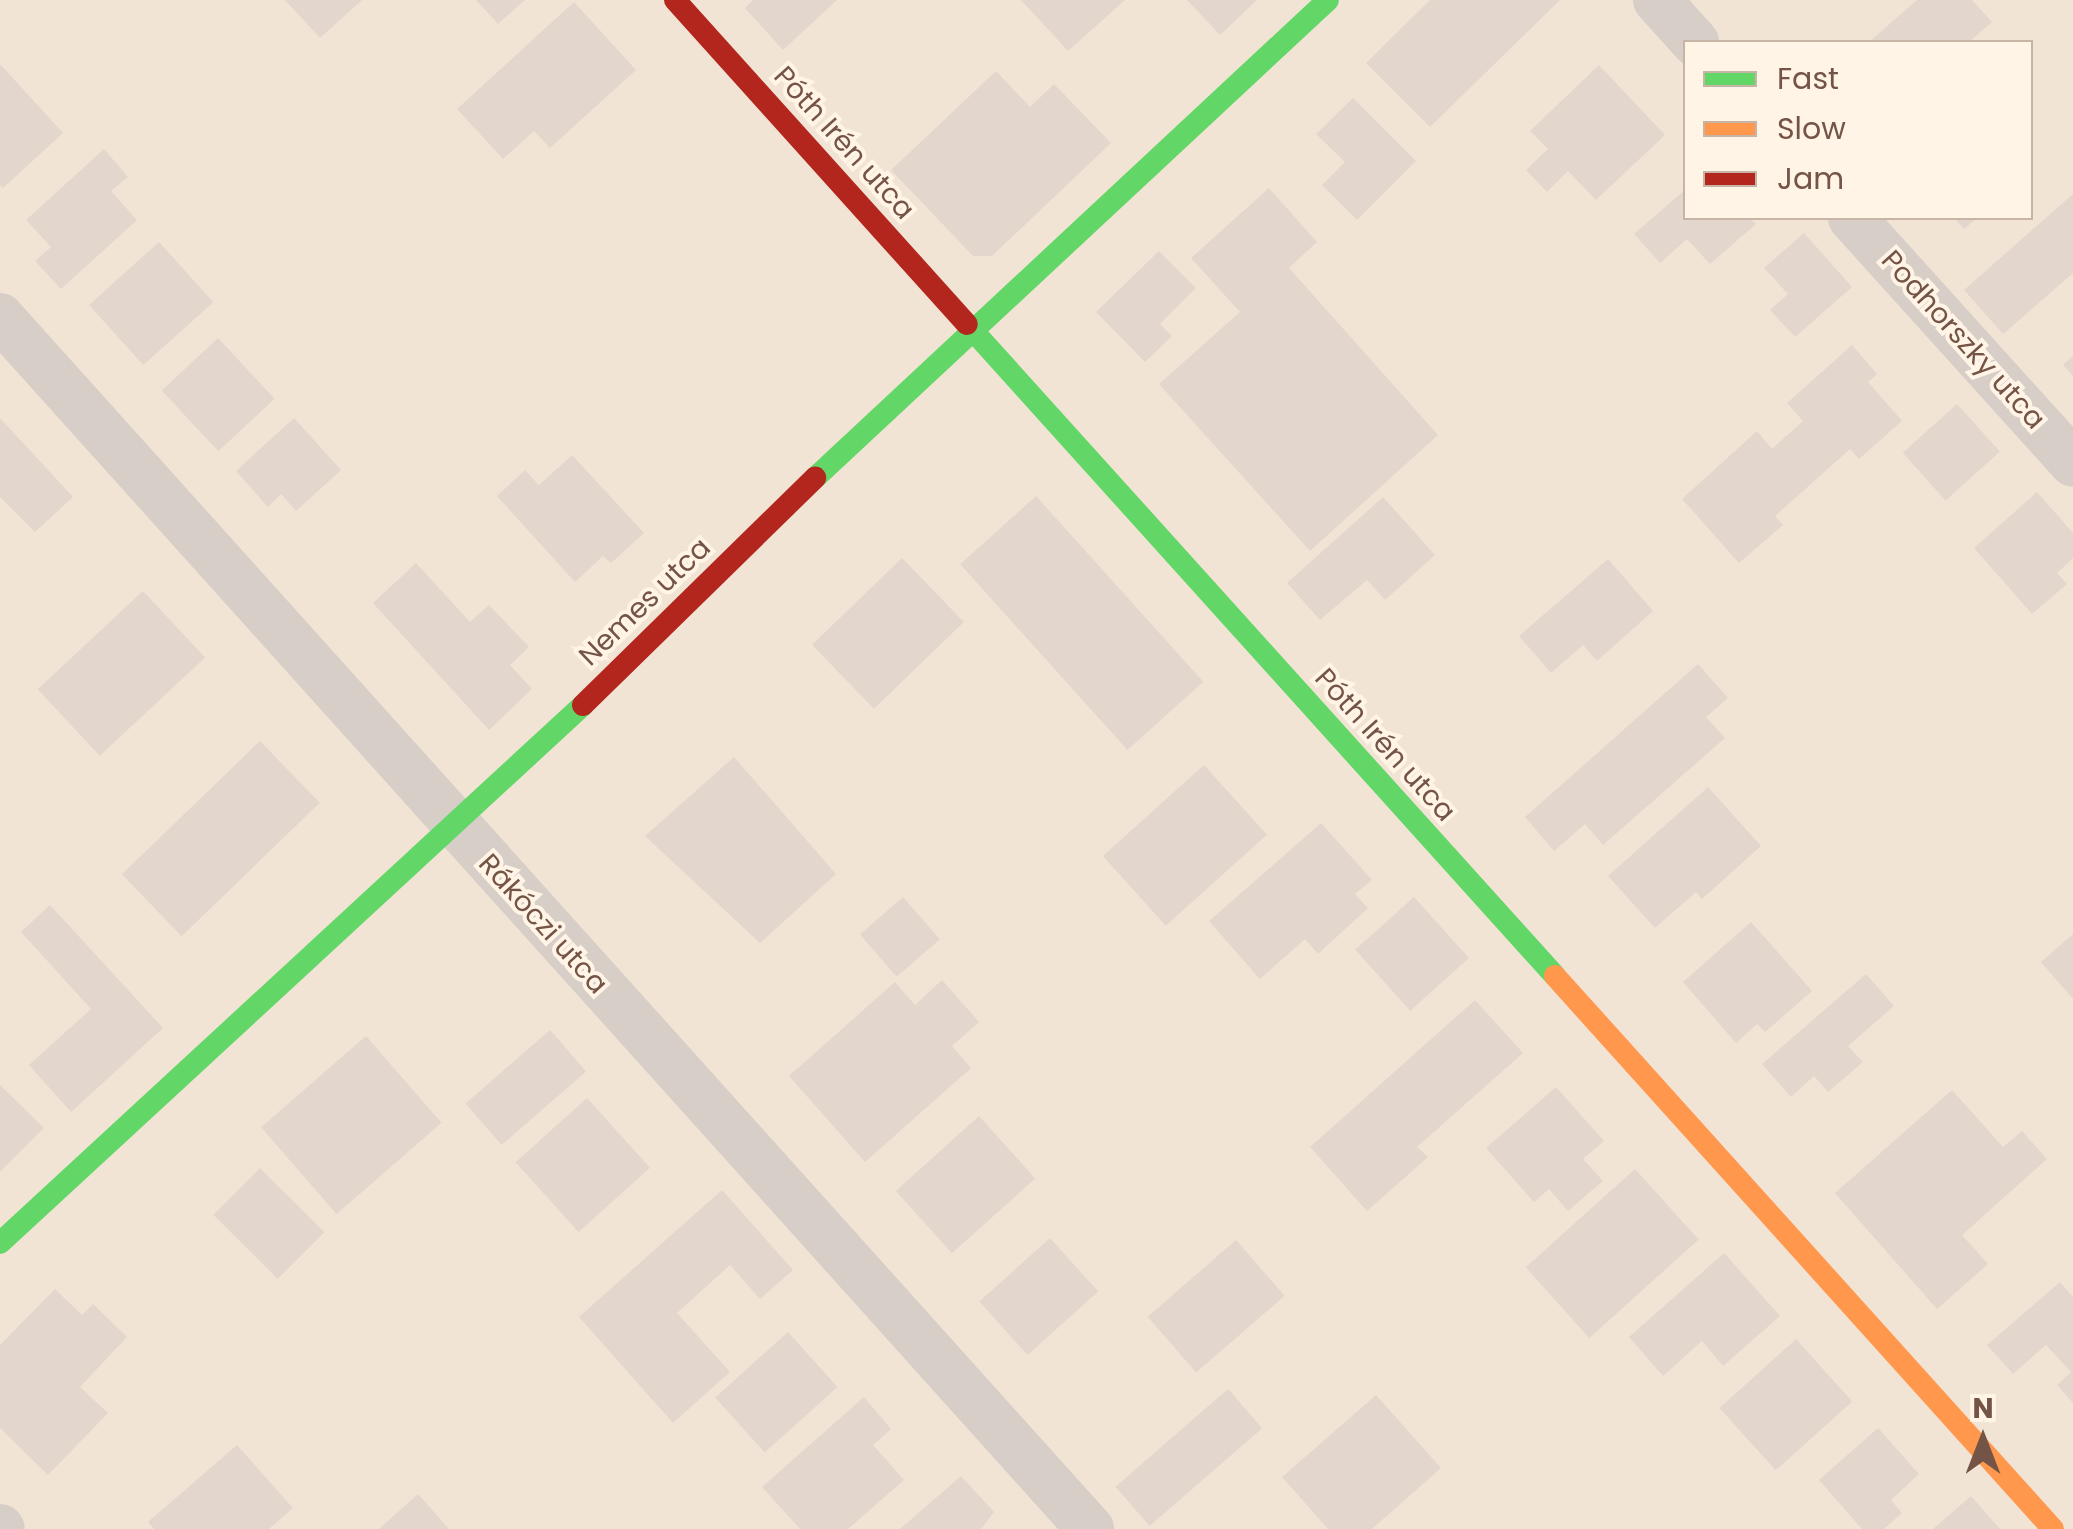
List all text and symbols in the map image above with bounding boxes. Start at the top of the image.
legend [1683,40,2033,220]
text: Fast [1777,57,1839,100]
street label: Póth Irén utca [767,60,921,226]
text: Slow [1777,107,1846,150]
text: Jam [1777,157,1844,200]
street label: Podhorszky utca [1874,244,2052,436]
street label: Nemes utca [572,531,718,673]
street label: Póth Irén utca [1308,662,1462,828]
street label: Rákóczi utca [471,847,615,1001]
north arrow [1933,1389,2033,1489]
text: N [1972,1389,1994,1428]

